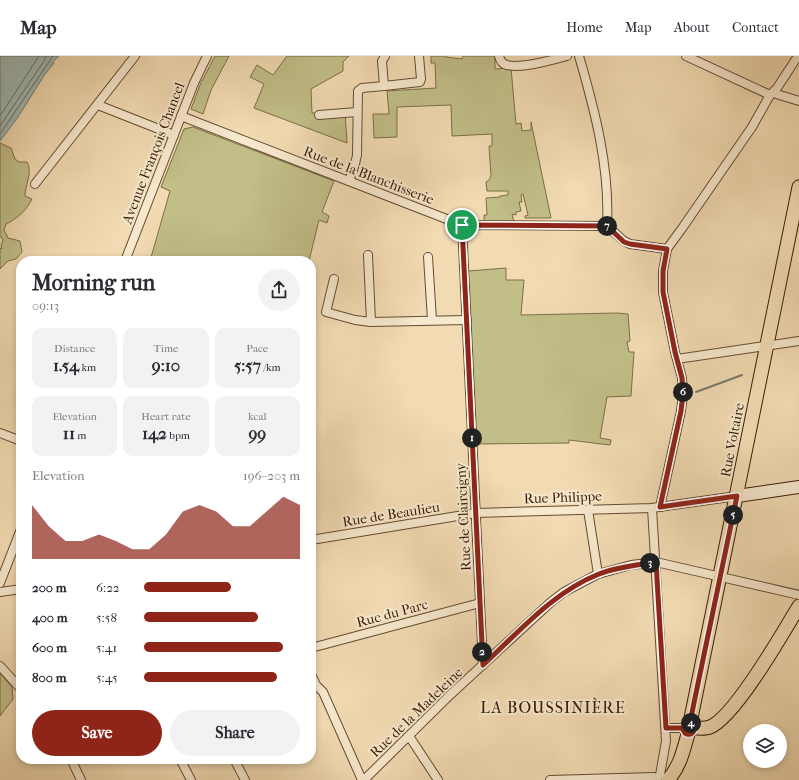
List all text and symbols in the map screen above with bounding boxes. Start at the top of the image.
text: Map [20,17,56,39]
text: Home [566,19,603,36]
text: Map [625,19,652,36]
text: About [674,19,710,36]
text: Contact [732,19,779,36]
street label: Avenue François Chancel [118,80,188,227]
street label: Rue de la Blanchisserie [301,143,437,208]
pin [445,208,479,242]
icon: arrive [451,214,473,236]
pin: 7 [597,216,617,236]
text: 7 [604,219,610,232]
button: share [258,269,300,311]
text: Morning run [32,270,155,296]
text: 09:13 [32,298,59,313]
text: Distance [54,342,95,355]
text: Time [153,342,178,355]
text: Pace [246,342,268,355]
text: 1.54 [53,355,79,375]
text: 9:10 [152,355,180,375]
text: 5:57 [234,355,261,375]
text: km [79,361,96,374]
text: /km [261,361,281,374]
pin: 6 [673,382,693,402]
text: 6 [680,385,686,398]
street label: Rue Voltaire [717,402,748,479]
text: Elevation [52,410,97,423]
text: Heart rate [141,410,191,423]
text: kcal [248,410,267,423]
text: 11 [63,423,75,443]
text: 142 [142,423,167,443]
text: 99 [248,423,266,443]
pin: 1 [462,428,482,448]
text: m [75,429,86,442]
text: bpm [167,429,190,442]
text: 1 [470,431,474,444]
street label: Rue de Claircigny [452,462,475,571]
text: Elevation [32,468,85,483]
text: 196–203 m [243,468,300,483]
street label: Rue Philippe [524,488,603,507]
street label: Rue de Beaulieu [341,498,441,531]
pin: 5 [723,505,743,525]
text: 5 [731,508,735,521]
pin: 3 [640,553,660,573]
text: 3 [648,556,652,569]
text: 200 m [32,580,67,595]
text: 6:22 [96,580,120,595]
street label: Rue du Parc [355,596,430,631]
text: 400 m [32,610,68,625]
text: 5:58 [96,610,117,625]
text: 600 m [32,640,67,655]
text: 5:41 [96,640,117,655]
pin: 2 [472,642,492,662]
text: 2 [479,645,485,658]
street label: Rue de la Madeleine [366,664,466,761]
text: 800 m [32,670,66,685]
text: 5:45 [96,670,118,685]
district label: LA BOUSSINIÈRE [480,697,626,717]
button: Save [32,710,162,756]
button: Share [170,710,300,756]
pin: 4 [681,713,701,733]
text: 4 [688,716,694,729]
map controls [743,724,787,768]
button: layers [743,724,787,768]

